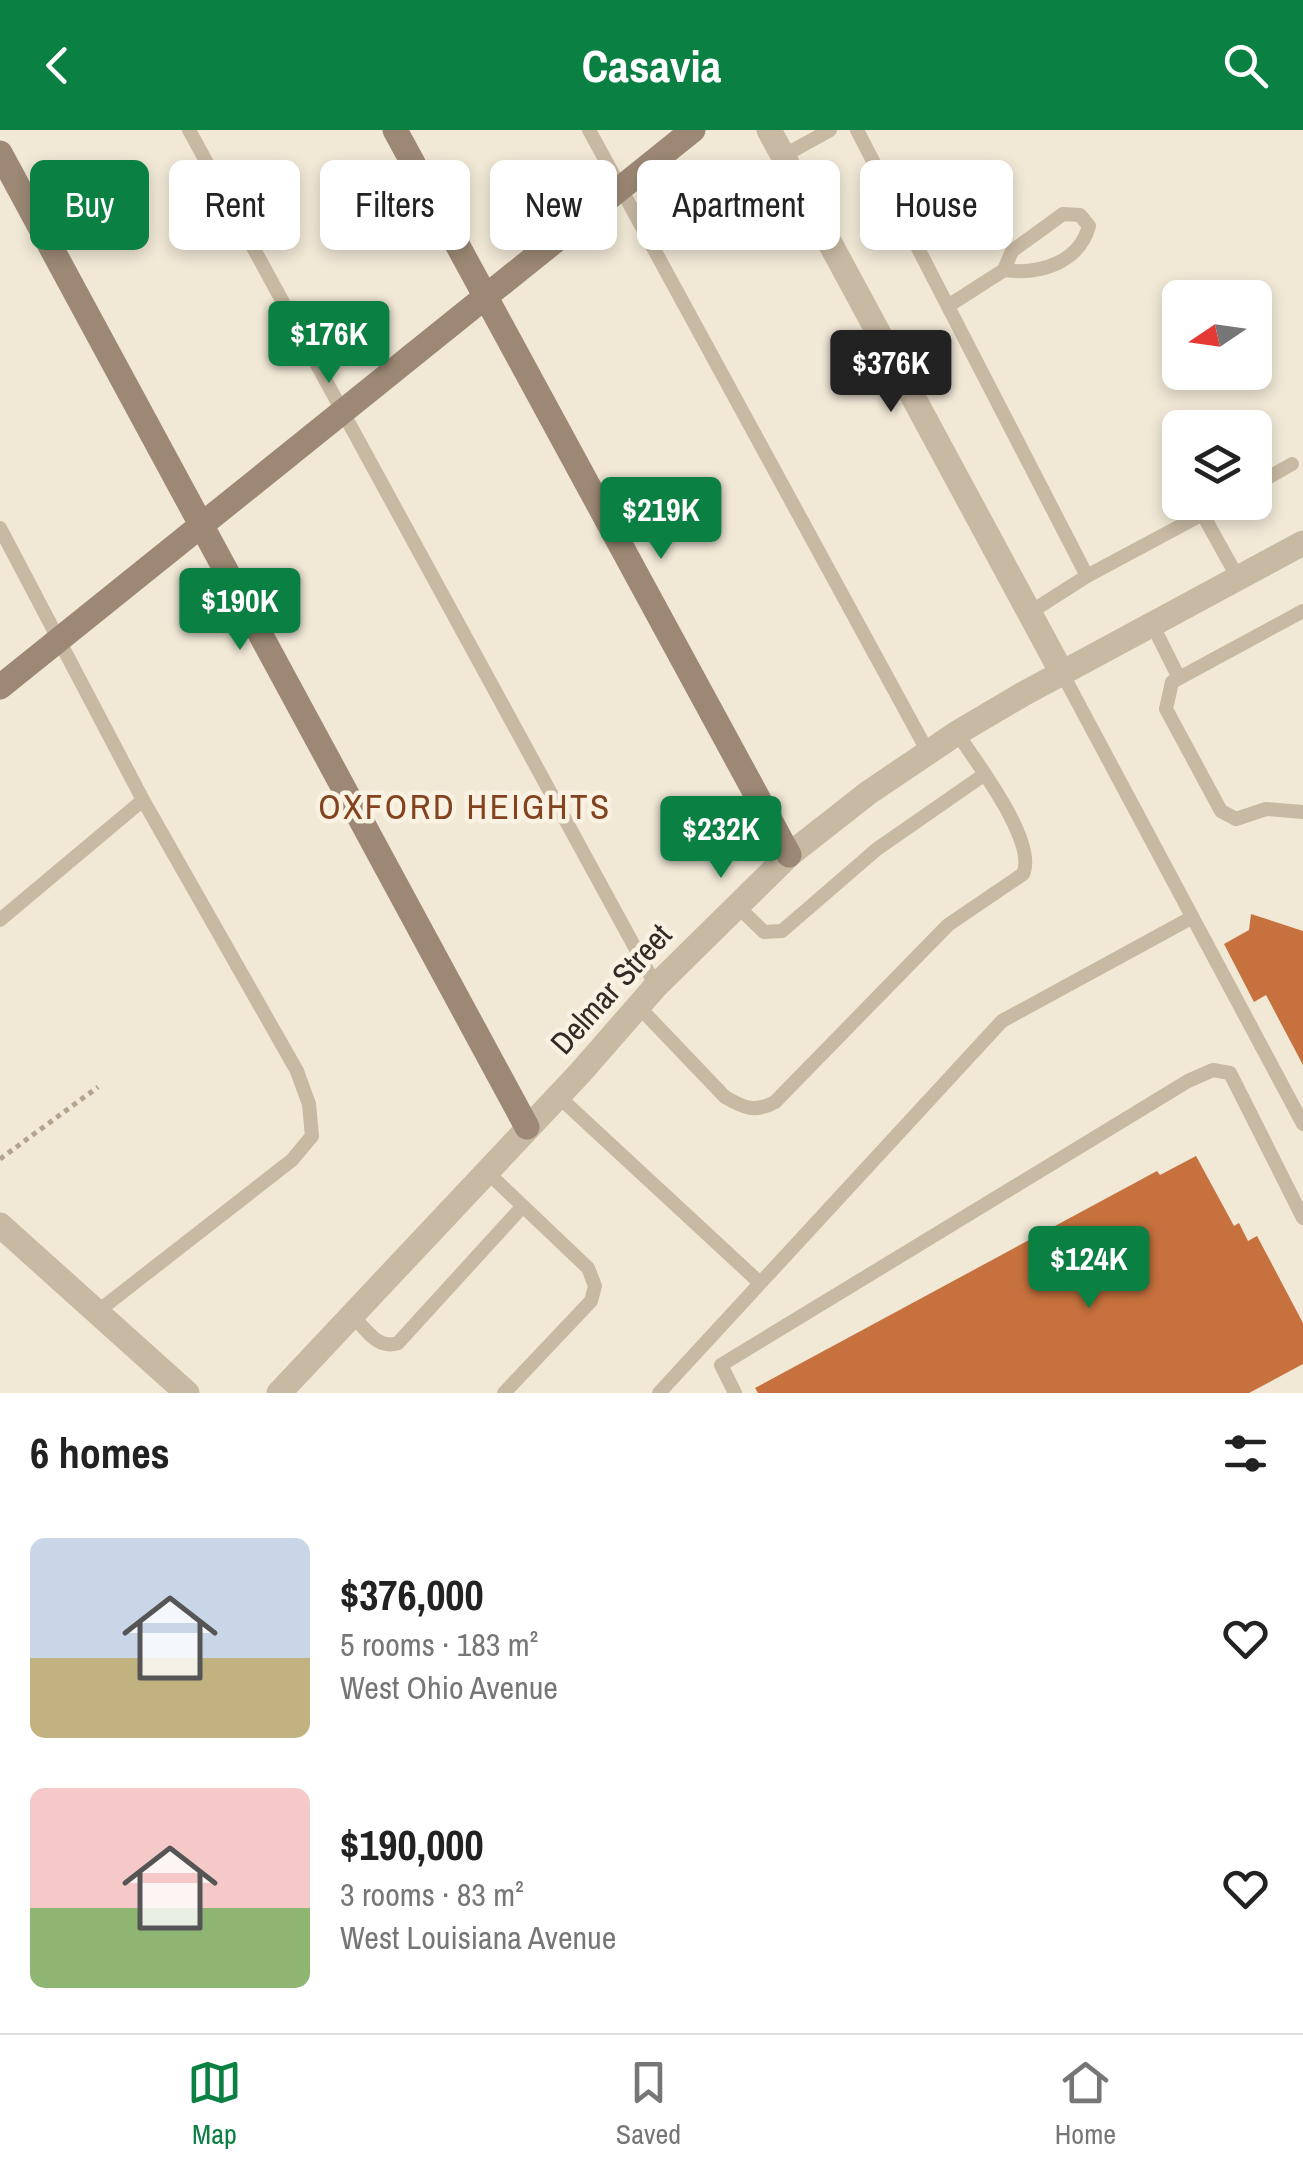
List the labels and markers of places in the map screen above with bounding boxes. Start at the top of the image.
pin: $176K [259,301,399,386]
pin: $376K [821,330,961,415]
pin: $219K [591,477,731,562]
pin: $190K [170,568,310,653]
pin: $232K [651,796,791,881]
pin: $124K [1019,1226,1159,1311]

